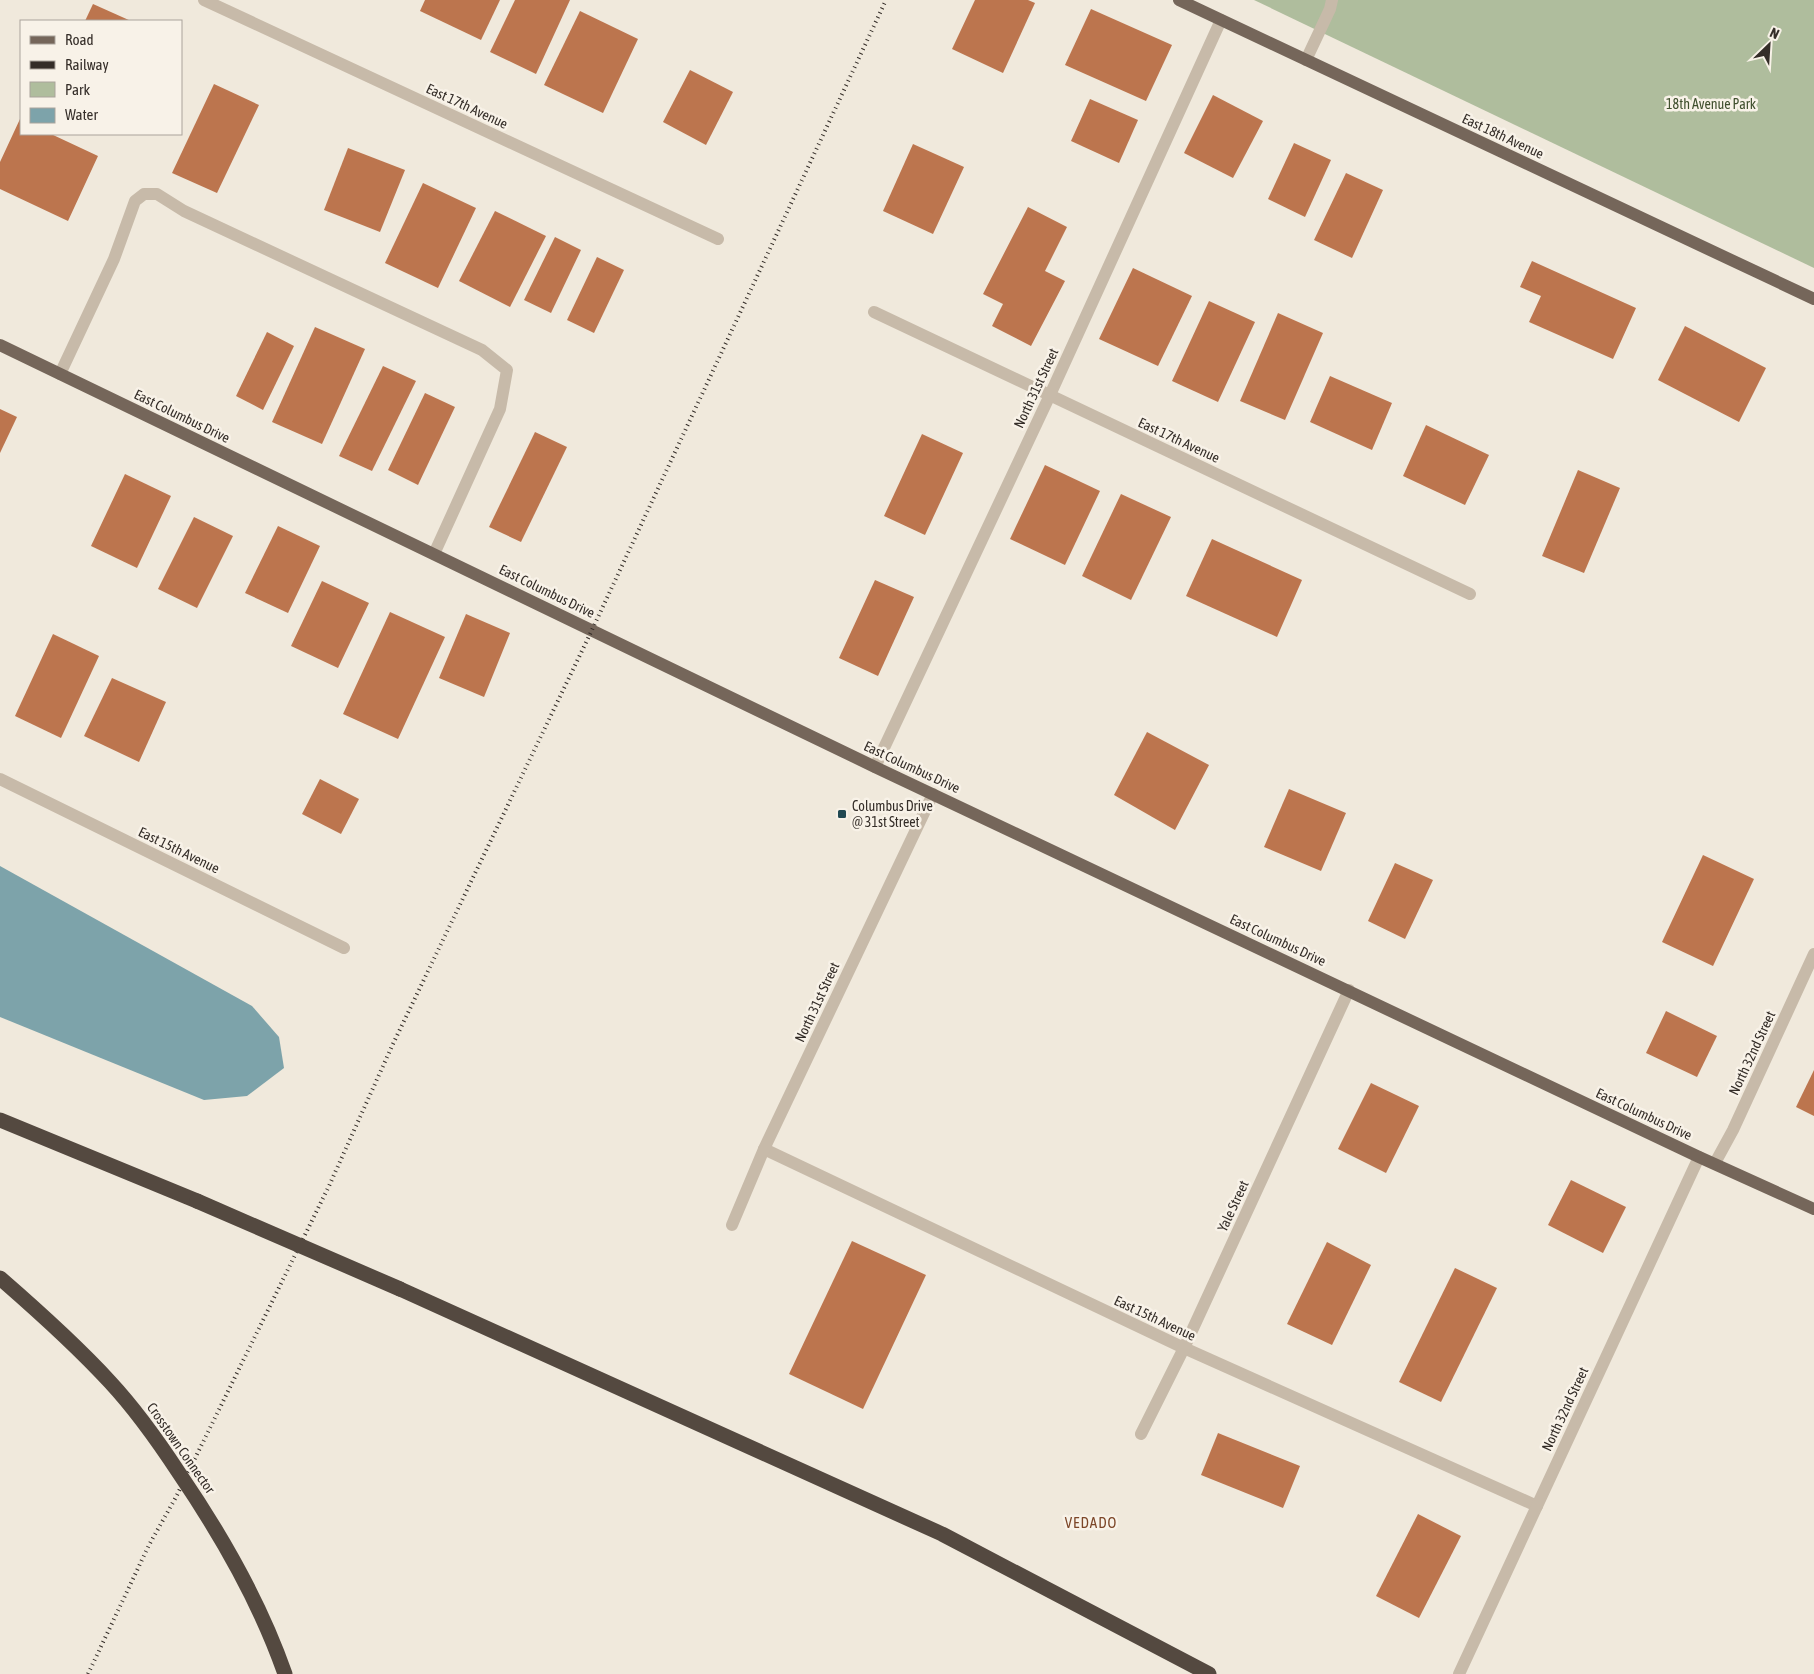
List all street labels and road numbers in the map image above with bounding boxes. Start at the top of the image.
street label: East 17th Avenue [424,80,510,132]
street label: East 18th Avenue [1460,110,1546,162]
street label: North 31st Street [1011,345,1061,431]
street label: East Columbus Drive [132,386,232,446]
street label: East 17th Avenue [1136,414,1222,466]
street label: East Columbus Drive [497,561,597,621]
street label: East Columbus Drive [861,738,963,796]
street label: East 15th Avenue [136,824,222,876]
street label: East Columbus Drive [1227,911,1329,969]
street label: North 31st Street [792,959,842,1045]
street label: North 32nd Street [1726,1008,1778,1098]
street label: East Columbus Drive [1593,1085,1695,1143]
street label: Yale Street [1214,1178,1252,1234]
street label: East 15th Avenue [1112,1292,1198,1344]
street label: North 32nd Street [1539,1364,1591,1454]
street label: Crosstown Connector [144,1400,219,1497]

